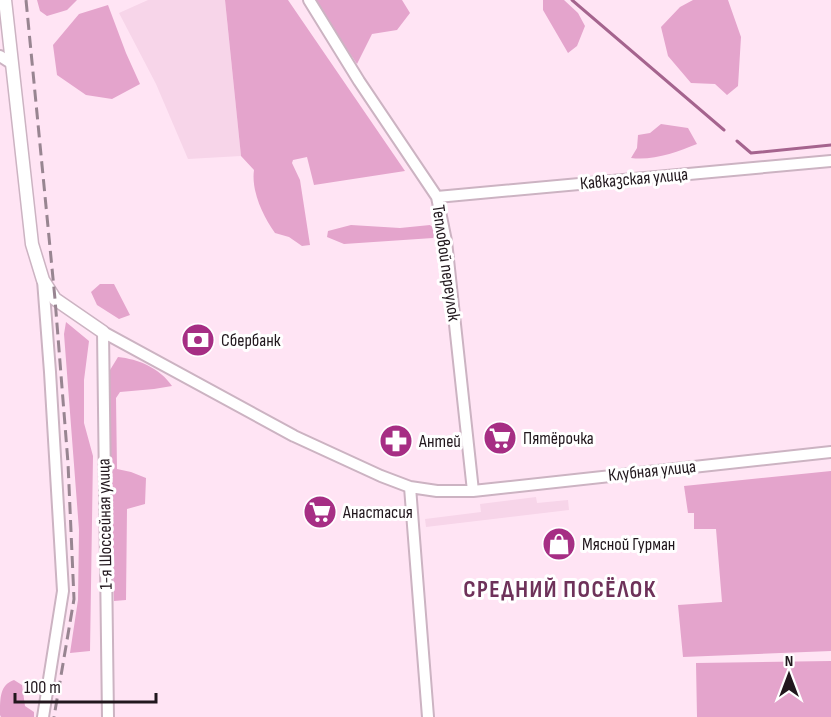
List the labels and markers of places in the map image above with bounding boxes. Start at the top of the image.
bank icon: Сбербанк [180,322,216,358]
place label: Сбербанк [221,330,281,351]
supermarket icon: Пятёрочка [482,420,518,456]
pharmacy icon: Антей [378,423,414,459]
place label: Пятёрочка [523,428,594,449]
place label: Антей [418,431,461,452]
supermarket icon: Анастасия [302,494,338,530]
place label: Анастасия [342,502,413,523]
shop icon: Мясной Гурман [541,526,577,562]
place label: Мясной Гурман [582,534,675,555]

